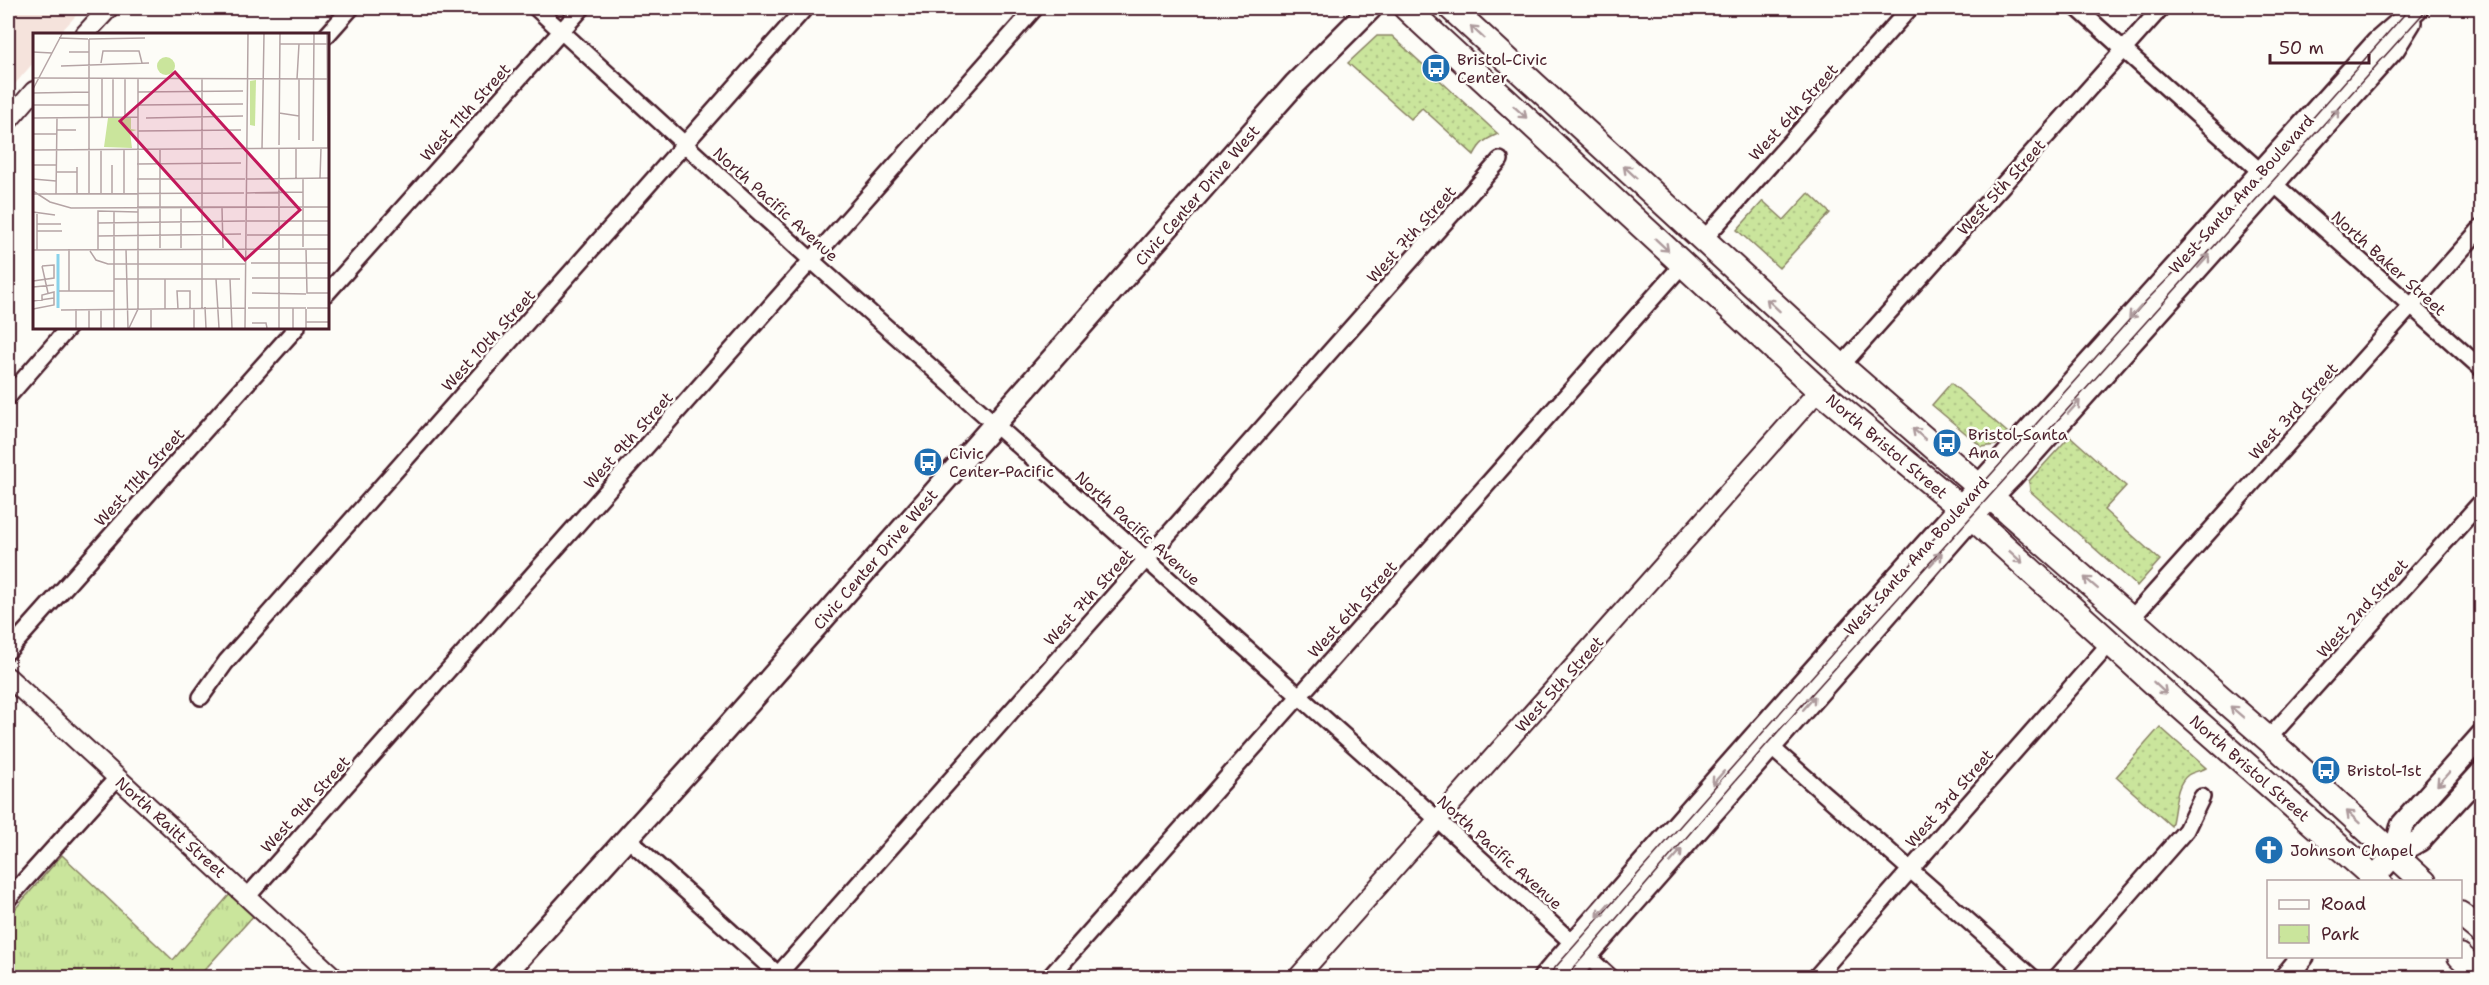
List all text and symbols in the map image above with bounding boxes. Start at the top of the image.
one-way arrow [1470,25,1485,39]
scale bar [2270,27,2369,65]
inset map [33,33,328,328]
text: 50 m [2279,36,2324,60]
place label: Bristol-Civic Center [1457,49,1547,88]
bus stop icon: Bristol-Civic Center [1420,52,1452,84]
street label: West 11th Street [416,59,515,166]
street label: West 6th Street [1744,59,1843,165]
one-way arrow [1512,105,1527,119]
one-way arrow [2326,108,2340,123]
street label: West Santa Ana Boulevard [2164,110,2319,278]
street label: Civic Center Drive West [1131,121,1264,270]
street label: West 5th Street [1953,135,2050,240]
street label: North Pacific Avenue [709,143,843,266]
one-way arrow [1623,165,1638,179]
street label: West 7th Street [1362,181,1461,287]
street label: North Baker Street [2327,206,2450,321]
one-way arrow [1655,238,1670,252]
one-way arrow [2197,254,2211,269]
street label: West 10th Street [437,285,540,396]
one-way arrow [1766,298,1781,312]
one-way arrow [2128,304,2142,319]
street label: West 3rd Street [2244,358,2343,464]
street label: West 9th Street [579,387,678,493]
street label: North Bristol Street [1822,389,1952,503]
one-way arrow [2067,400,2081,415]
street label: West 11th Street [90,424,189,531]
place label: Bristol-Santa Ana [1968,424,2068,463]
one-way arrow [1912,427,1927,441]
bus stop icon: Bristol-Santa Ana [1931,427,1963,459]
place label: Civic Center-Pacific [949,443,1054,482]
bus stop icon: Civic Center-Pacific [912,446,944,478]
street label: North Pacific Avenue [1071,467,1205,590]
street label: West Santa Ana Boulevard [1839,472,1994,640]
street label: Civic Center Drive West [809,485,942,634]
street label: West 7th Street [1039,544,1138,650]
one-way arrow [2008,549,2023,563]
one-way arrow [1929,552,1943,567]
street label: West 2nd Street [2312,554,2413,662]
street label: West 6th Street [1303,556,1402,662]
one-way arrow [2084,576,2099,590]
street label: West 5th Street [1511,632,1608,737]
one-way arrow [2152,681,2167,695]
one-way arrow [1802,696,1816,711]
one-way arrow [2230,705,2245,719]
street label: North Bristol Street [2185,710,2314,826]
street label: West 3rd Street [1901,745,1998,852]
street label: West 9th Street [256,751,355,857]
bus stop icon: Bristol-1st [2310,754,2342,786]
place label: Bristol-1st [2347,760,2422,781]
one-way arrow [1711,770,1725,785]
one-way arrow [2436,771,2450,786]
street label: North Raitt Street [111,772,230,883]
street label: North Pacific Avenue [1433,791,1567,914]
one-way arrow [2345,810,2360,824]
church icon: Johnson Chapel [2253,834,2285,866]
place label: Johnson Chapel [2290,840,2413,861]
one-way arrow [1669,848,1683,863]
legend [2267,880,2462,958]
text: Road [2321,892,2366,916]
one-way arrow [1596,902,1610,917]
text: Park [2321,922,2360,946]

